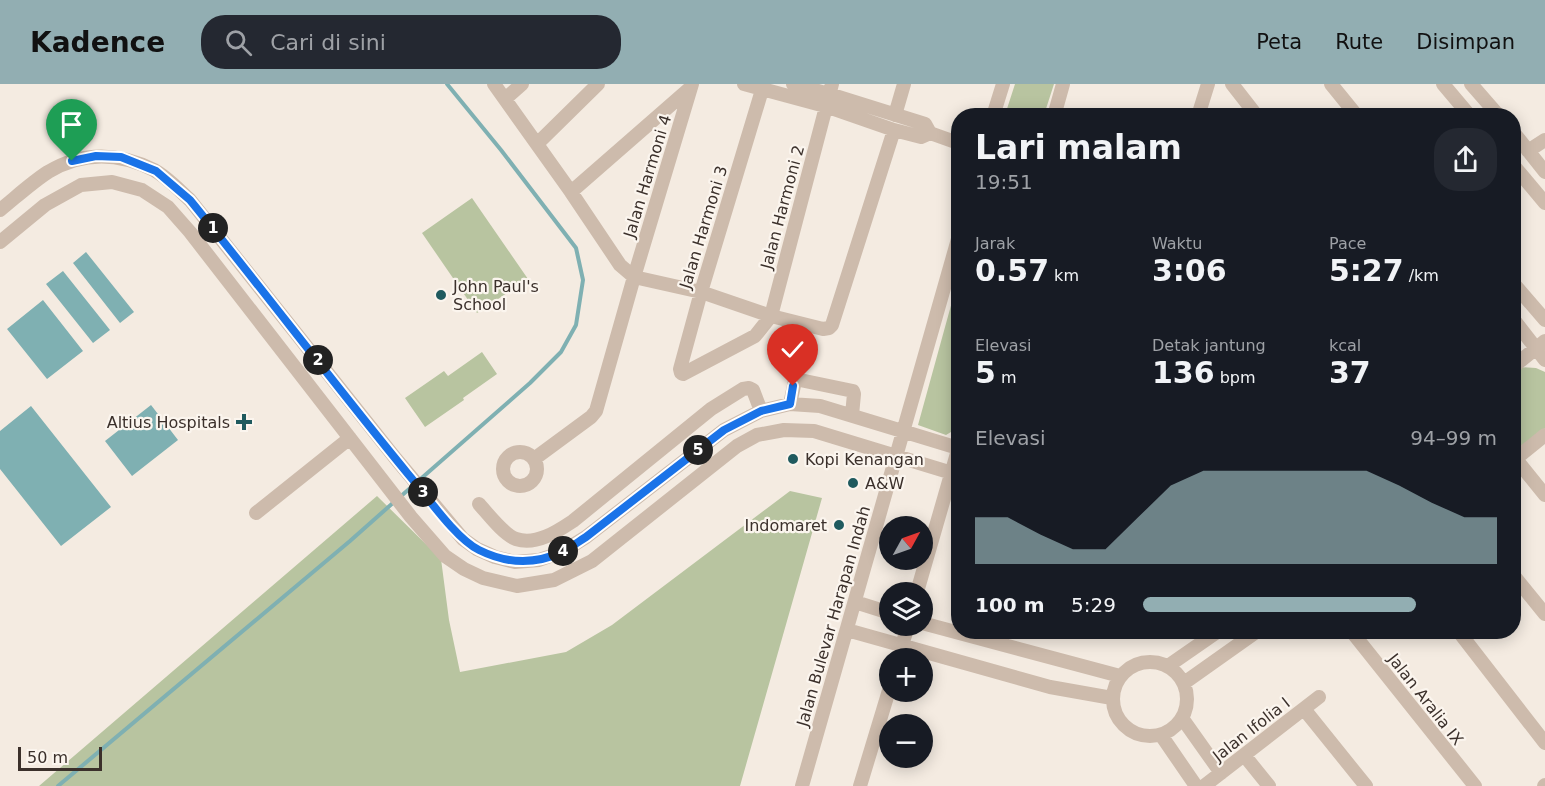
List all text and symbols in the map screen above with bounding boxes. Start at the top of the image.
search box [201,15,621,69]
text: Kadence [30,26,165,59]
icon: search [222,26,255,59]
text: Cari di sini [270,30,386,55]
text: Peta [1256,30,1302,54]
text: Rute [1335,30,1383,54]
text: Disimpan [1416,30,1515,54]
pin [46,99,97,161]
icon: arrive [55,108,88,141]
street label: Jalan Harmoni 4 [619,112,675,241]
text: Lari malam [975,128,1182,167]
button: share [1434,128,1497,191]
street label: Jalan Harmoni 2 [757,143,808,272]
street label: Jalan Harmoni 3 [675,163,731,292]
text: 19:51 [975,170,1033,194]
pin: 1 [198,213,228,243]
text: 1 [207,218,219,237]
text: Jarak [975,234,1015,253]
text: Waktu [1152,234,1202,253]
text: Pace [1329,234,1366,253]
text: 0.57 [975,253,1049,288]
text: 3:06 [1152,253,1227,288]
text: 5:27 [1329,253,1404,288]
text: km [1049,266,1079,285]
text: /km [1404,266,1439,285]
place label: John Paul's School [452,277,539,314]
marker: John Paul's School [434,288,448,302]
pin [767,324,818,386]
icon: check [776,333,809,366]
text: Elevasi [975,336,1031,355]
text: Detak jantung [1152,336,1266,355]
text: kcal [1329,336,1361,355]
pin: 2 [303,345,333,375]
text: 2 [312,350,324,369]
text: 5 [975,355,996,390]
text: 136 [1152,355,1215,390]
text: 37 [1329,355,1371,390]
text: m [996,368,1017,387]
text: bpm [1215,368,1256,387]
place label: Altius Hospitals [107,413,230,432]
marker: Altius Hospitals [235,413,253,431]
text: Elevasi [975,426,1046,450]
text: 94–99 m [1410,426,1497,450]
pin: 5 [683,435,713,465]
text: 5 [692,440,704,459]
place label: Kopi Kenangan [805,450,924,469]
marker: Kopi Kenangan [786,452,800,466]
place label: A&W [865,474,904,493]
marker: A&W [846,476,860,490]
pin: 3 [408,477,438,507]
text: 3 [417,482,429,501]
street label: Jalan Bulevar Harapan Indah [793,504,874,730]
place label: Indomaret [744,516,827,535]
north arrow [879,516,933,570]
map controls [879,516,933,768]
marker: Indomaret [832,518,846,532]
pin: 4 [548,536,578,566]
text: 4 [557,541,569,560]
button: layers [879,582,933,636]
text: 100 m [975,593,1045,617]
text: 5:29 [1071,593,1116,617]
button: + [879,648,933,702]
street label: Jalan Aralia IX [1383,649,1467,749]
street label: Jalan Ifolia I [1208,693,1294,766]
button: − [879,714,933,768]
scale bar [18,744,102,772]
text: 50 m [27,748,68,767]

